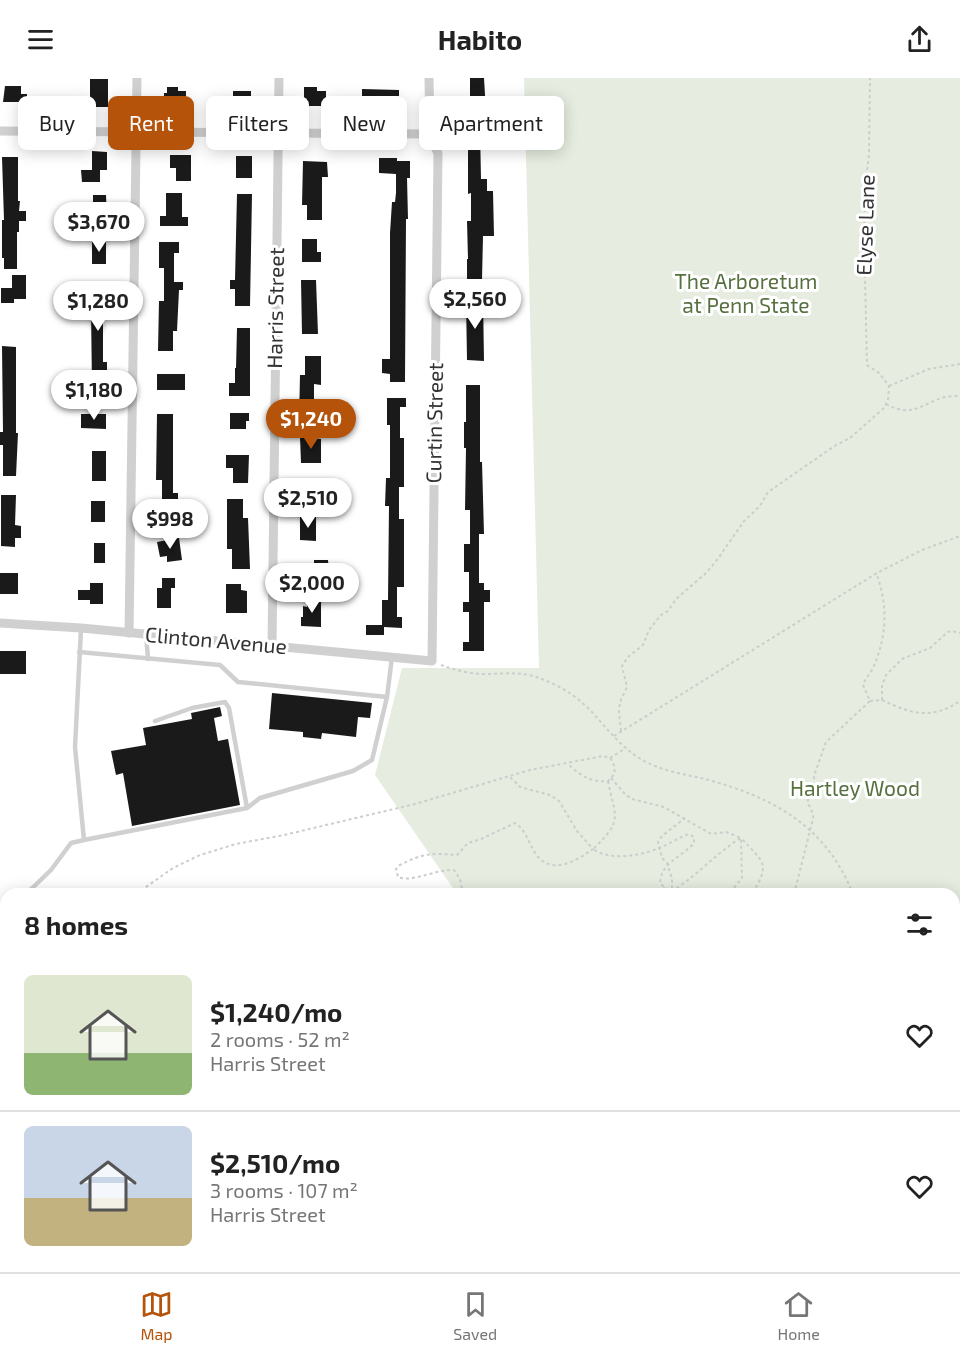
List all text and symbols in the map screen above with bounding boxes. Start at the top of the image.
icon: menu [24,23,57,56]
text: Habito [438,23,522,55]
icon: share [903,23,936,56]
chip: Buy [18,96,96,150]
chip: Rent [108,96,194,150]
chip: Filters [206,96,309,150]
chip: New [321,96,407,150]
chip: Apartment [419,96,564,150]
street label: Elyse Lane [850,174,879,276]
pin: $3,670 [50,202,148,253]
text: $3,670 [68,209,130,233]
street label: Harris Street [261,247,288,369]
park label: The Arboretum at Penn State [674,268,818,317]
pin: $2,560 [426,279,524,330]
pin: $1,280 [49,281,147,332]
text: $2,560 [443,286,507,310]
text: $1,280 [67,288,129,312]
street label: Curtin Street [420,362,447,484]
pin: $1,180 [45,370,143,421]
text: $1,180 [65,377,123,401]
pin: $1,240 [262,399,360,450]
text: $1,240 [280,406,342,430]
pin: $2,510 [259,478,357,529]
text: $2,510 [278,485,338,509]
pin: $998 [134,499,206,550]
text: $998 [146,506,194,530]
pin: $2,000 [263,563,361,614]
text: $2,000 [279,570,345,594]
street label: Clinton Avenue [144,621,288,658]
park label: Hartley Wood [790,775,920,800]
icon: filters [903,908,936,941]
text: 8 homes [24,909,128,940]
text: $1,240/mo [210,996,342,1027]
icon: home [72,999,144,1071]
icon: heart [903,1019,936,1052]
text: 2 rooms · 52 m² [210,1027,350,1051]
text: Harris Street [210,1051,326,1075]
text: $2,510/mo [210,1147,340,1178]
icon: home [72,1150,144,1222]
icon: heart [903,1170,936,1203]
text: 3 rooms · 107 m² [210,1178,358,1202]
text: Harris Street [210,1202,326,1226]
tab: Map [140,1288,173,1343]
tab: Saved [453,1288,497,1343]
tab: Home [777,1288,820,1343]

